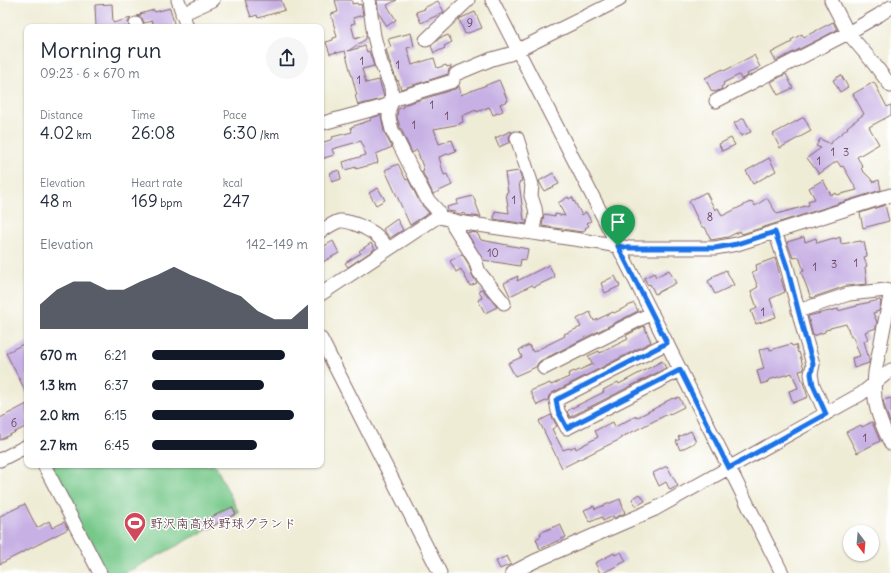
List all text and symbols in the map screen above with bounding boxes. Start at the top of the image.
house number: 9 [467,16,473,30]
text: Morning run [40,36,162,64]
button: share [266,37,308,79]
house number: 1 [360,54,364,68]
house number: 1 [396,58,400,72]
text: 09:23 · 6 × 670 m [40,65,140,82]
house number: 1 [357,73,361,87]
house number: 1 [430,98,434,112]
text: Distance [40,108,83,122]
text: Time [131,108,155,122]
text: Pace [223,108,247,122]
house number: 1 [445,109,449,123]
house number: 1 [412,118,416,132]
text: 4.02 [40,122,74,144]
text: 26:08 [131,122,175,144]
text: 6:30 [223,122,257,144]
text: km [74,128,92,142]
text: /km [257,128,279,142]
house number: 1 [831,145,835,159]
house number: 3 [843,145,849,159]
house number: 1 [817,154,821,168]
text: Elevation [40,176,85,190]
text: Heart rate [131,176,182,190]
text: kcal [223,176,242,190]
text: 48 [40,190,60,212]
text: 169 [131,190,158,212]
text: 247 [223,190,250,212]
house number: 1 [512,193,516,207]
text: m [60,196,72,210]
text: bpm [158,196,182,210]
pin [601,205,635,246]
house number: 8 [707,210,713,224]
icon: arrive [607,211,629,233]
text: Elevation [40,236,93,253]
text: 142–149 m [246,236,308,253]
house number: 10 [487,246,499,260]
house number: 1 [854,256,858,270]
house number: 3 [831,257,837,271]
house number: 1 [813,260,817,274]
house number: 1 [761,305,765,319]
text: 670 m [40,347,77,364]
text: 6:21 [104,347,127,364]
text: 1.3 km [40,377,76,394]
text: 6:37 [104,377,128,394]
text: 2.0 km [40,407,80,424]
text: 6:15 [104,407,127,424]
house number: 6 [11,416,17,430]
house number: 1 [863,431,867,445]
text: 2.7 km [40,437,77,454]
text: 6:45 [104,437,129,454]
sports icon: 野沢南高校 野球グランド [122,510,148,543]
place label: 野沢南高校 野球グランド [150,515,296,532]
north arrow [843,525,879,561]
map controls [843,525,879,561]

